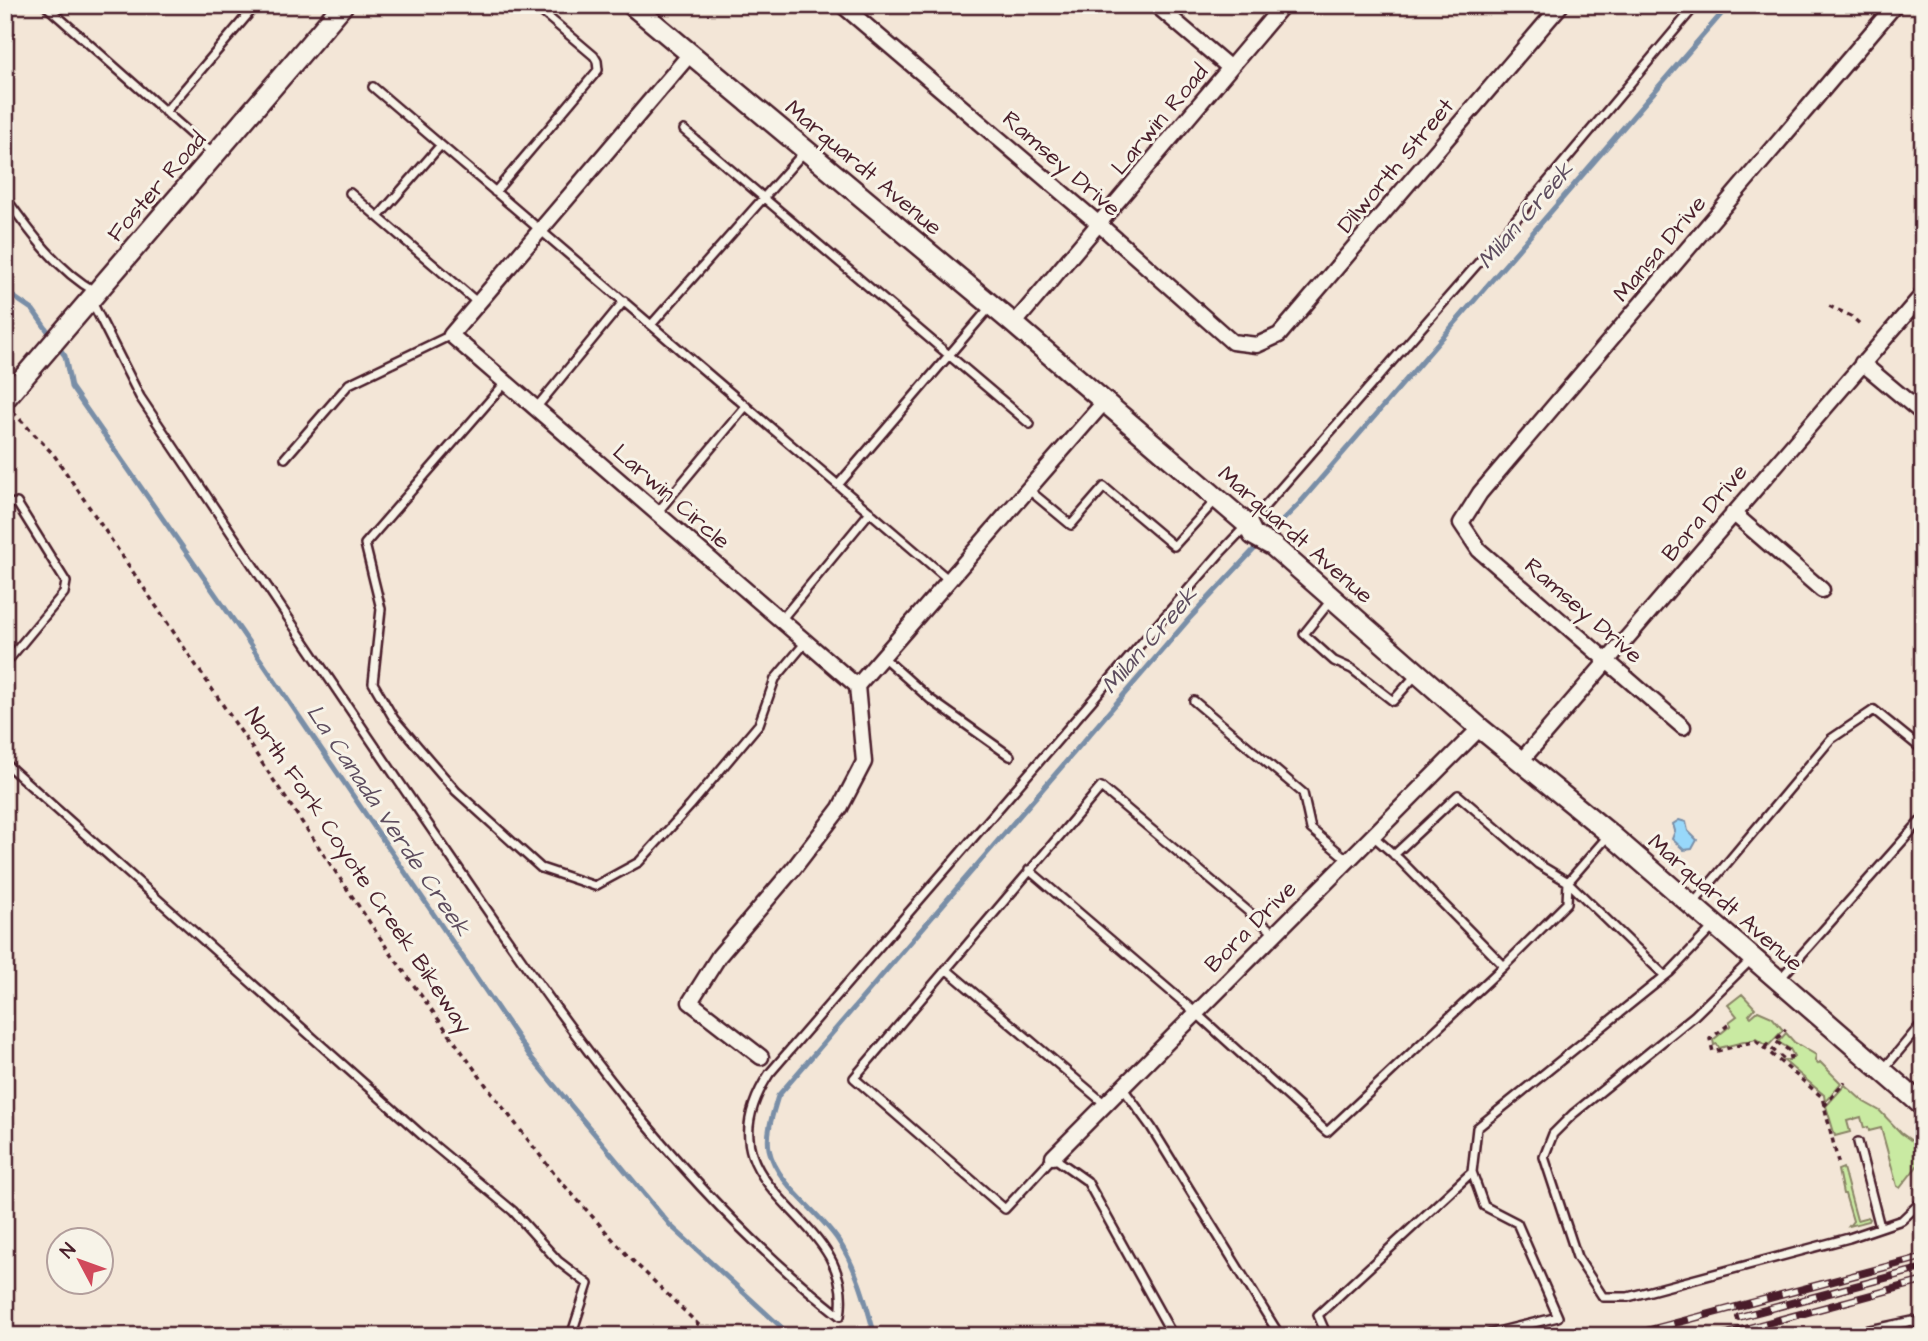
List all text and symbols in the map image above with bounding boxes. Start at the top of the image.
street label: Larwin Road [1104,57,1216,182]
street label: Dilworth Street [1330,91,1462,240]
street label: Marquardt Avenue [778,92,949,243]
street label: Ramsey Drive [995,103,1127,225]
street label: Foster Road [100,124,214,249]
water label: Milan Creek [1470,154,1583,277]
street label: Mansa Drive [1606,189,1714,309]
street label: Larwin Circle [606,437,737,557]
street label: Bora Drive [1654,457,1755,568]
street label: Marquardt Avenue [1211,458,1380,611]
street label: Ramsey Drive [1517,550,1649,672]
water label: Milan Creek [1094,579,1207,702]
water label: La Canada Verde Creek [298,698,479,944]
street label: North Fork Coyote Creek Bikeway [236,701,480,1041]
street label: Marquardt Avenue [1641,826,1810,979]
street label: Bora Drive [1198,874,1304,980]
north arrow [46,1226,116,1296]
text: N [54,1237,82,1264]

